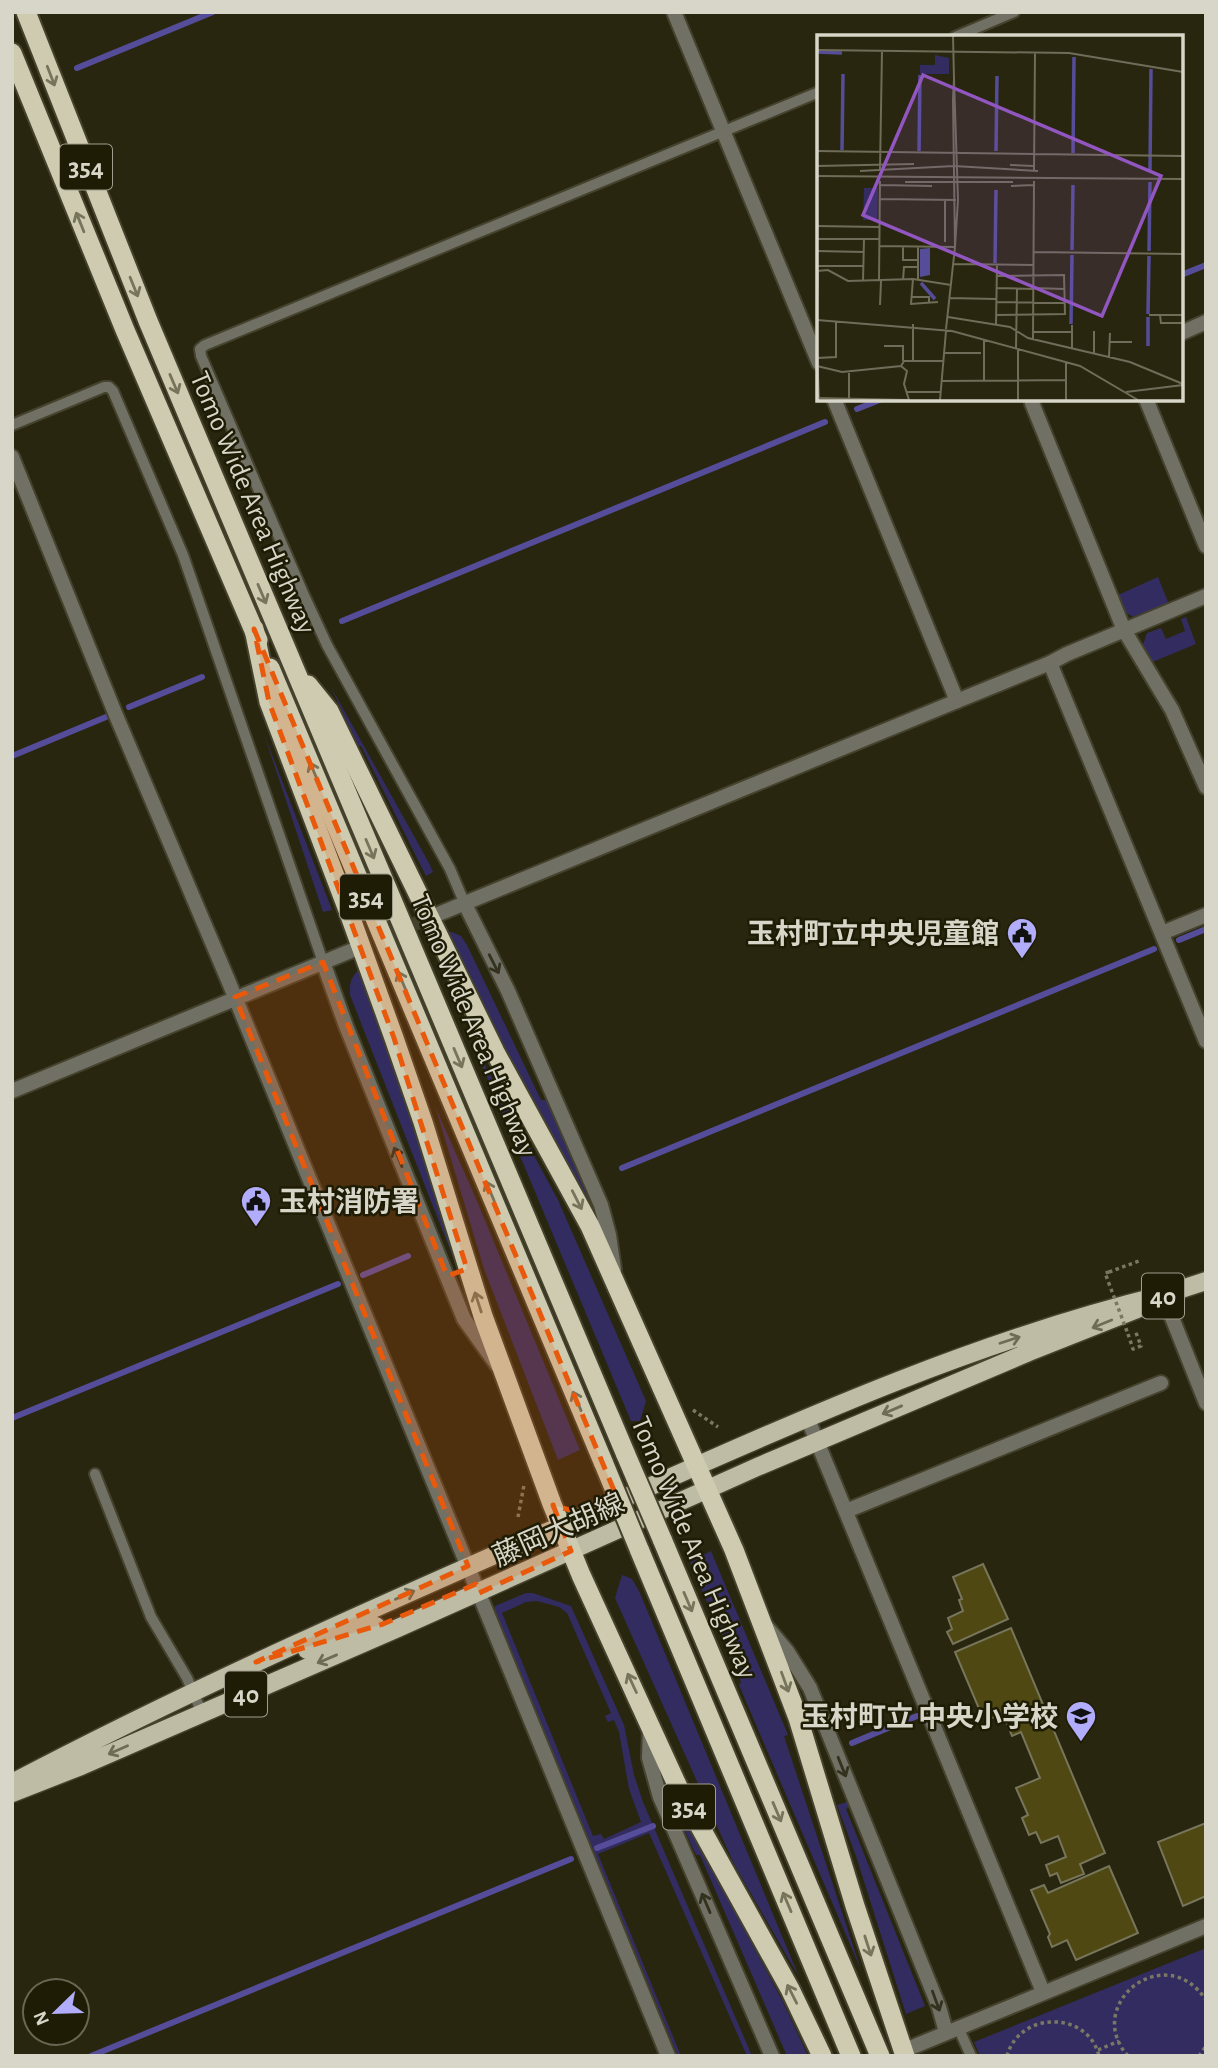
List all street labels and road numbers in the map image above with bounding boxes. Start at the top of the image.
road number: 354 [60,144,112,190]
street label: Tomo Wide Area Highway [184,368,320,638]
road number: 354 [340,874,392,920]
street label: Tomo Wide Area Highway [405,891,541,1161]
road number: 40 [1142,1274,1184,1318]
street label: Tomo Wide Area Highway [625,1413,761,1683]
street label: 藤岡大胡線 [488,1488,628,1572]
road number: 40 [225,1672,267,1716]
road number: 354 [663,1784,715,1830]

